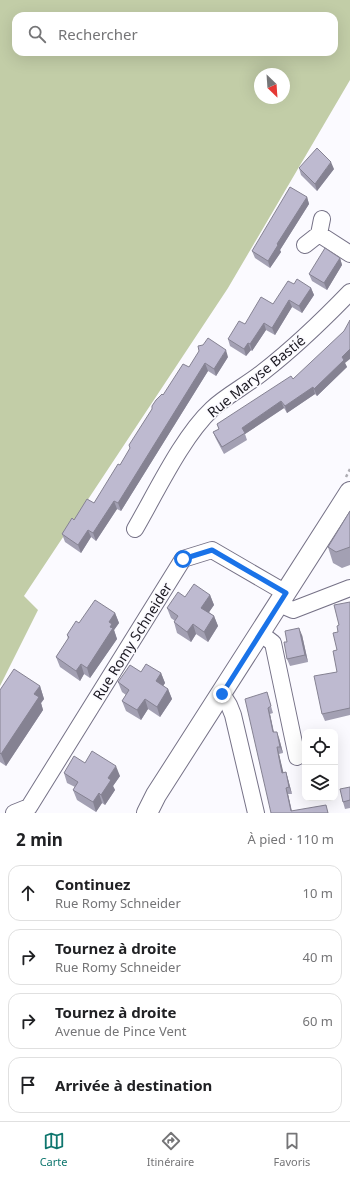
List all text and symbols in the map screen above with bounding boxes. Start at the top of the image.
search box [12,12,338,56]
icon: search [26,23,48,45]
text: Rechercher [58,24,138,44]
north arrow [254,68,290,104]
street label: Rue Maryse Bastié [203,331,309,421]
route start [174,550,192,568]
street label: Rue Romy Schneider [88,578,176,703]
route end [213,685,231,703]
map controls [302,729,338,801]
button: locate [302,729,338,765]
button: layers [302,765,338,801]
text: 2 min [16,828,63,851]
text: À pied · 110 m [248,830,334,848]
text: Continuez [55,874,130,894]
icon: ahead [17,882,39,904]
text: 10 m [303,884,333,902]
text: Rue Romy Schneider [55,894,181,912]
text: Tournez à droite [55,938,176,958]
icon: right [17,946,39,968]
text: 40 m [303,948,333,966]
text: Rue Romy Schneider [55,958,181,976]
text: Tournez à droite [55,1002,176,1022]
icon: right [17,1010,39,1032]
text: 60 m [303,1012,333,1030]
text: Avenue de Pince Vent [55,1022,187,1040]
icon: arrive [17,1074,39,1096]
text: Arrivée à destination [55,1075,212,1095]
tab: Carte [40,1130,68,1169]
tab: Itinéraire [147,1130,194,1169]
tab: Favoris [274,1130,310,1169]

